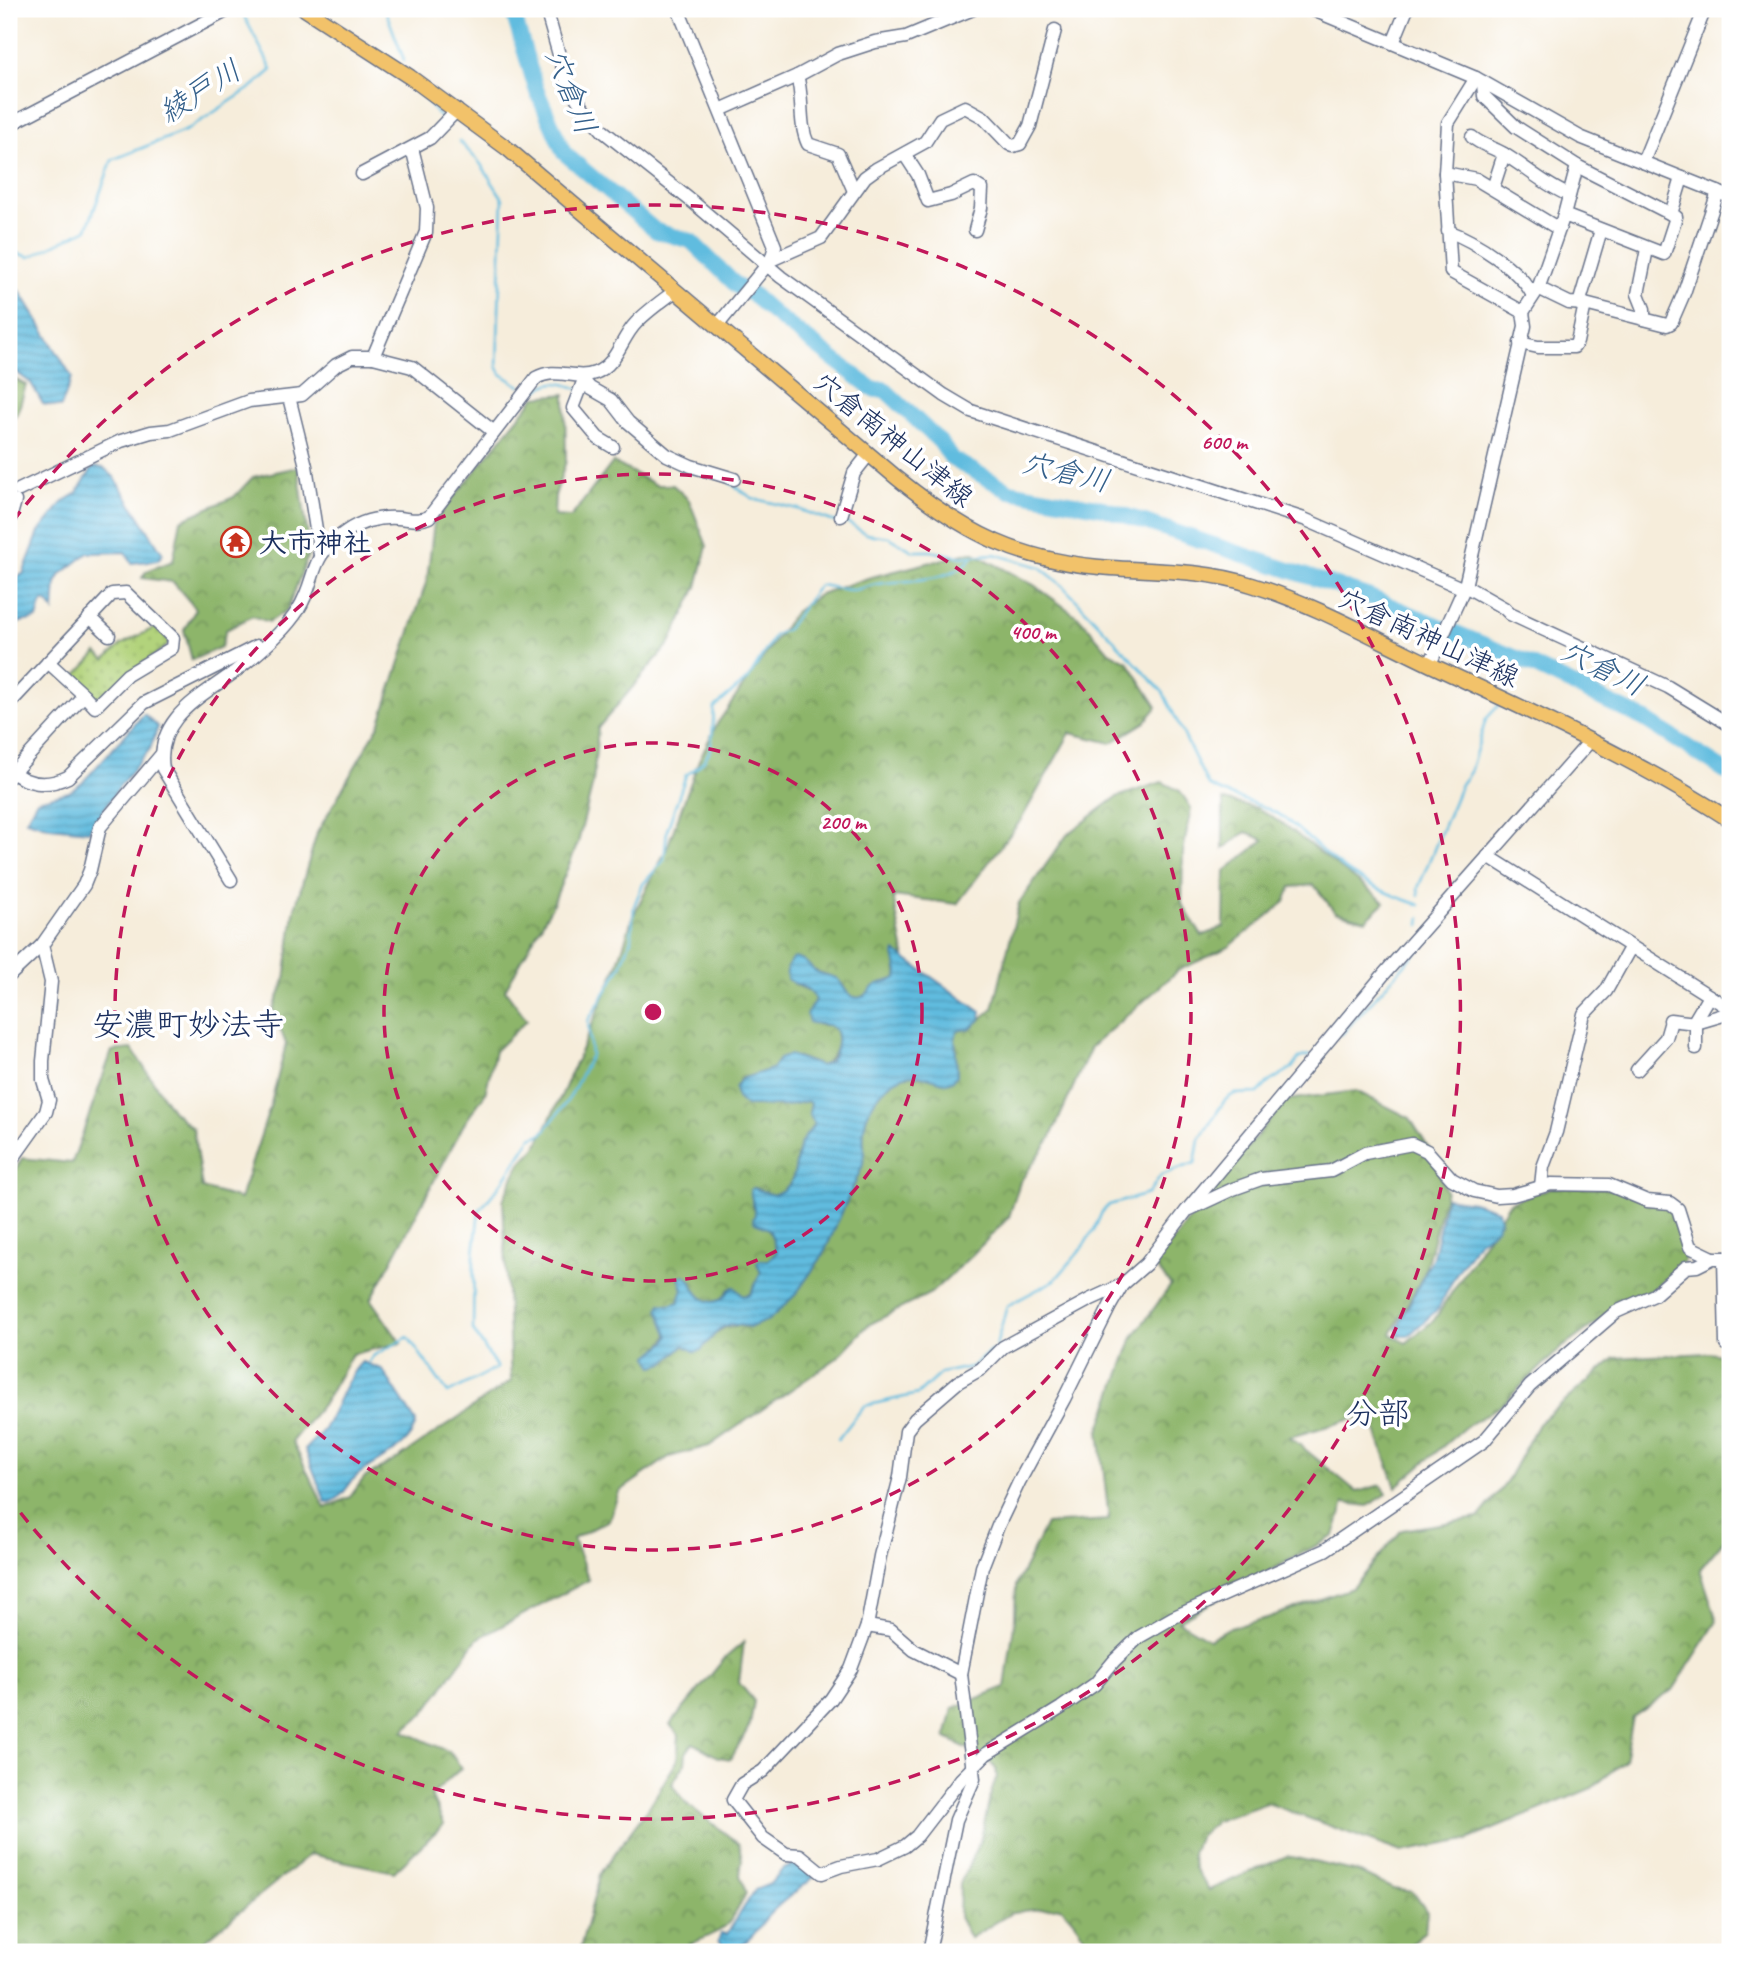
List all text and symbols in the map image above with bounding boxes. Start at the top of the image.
water label: 穴倉川 [537,42,605,140]
water label: 綾戸川 [152,51,248,131]
street label: 穴倉南神山津線 [807,364,981,515]
text: 600 m [1201,429,1249,455]
water label: 穴倉川 [1018,443,1114,501]
temple icon: 大市神社 [219,525,253,559]
place label: 大市神社 [259,525,371,560]
street label: 穴倉南神山津線 [1333,580,1525,695]
text: 400 m [1010,619,1058,645]
water label: 穴倉川 [1554,631,1652,705]
text: 200 m [820,809,868,835]
centre of rings [641,1000,665,1024]
district label: 安濃町妙法寺 [92,1004,284,1045]
district label: 分部 [1346,1393,1410,1434]

